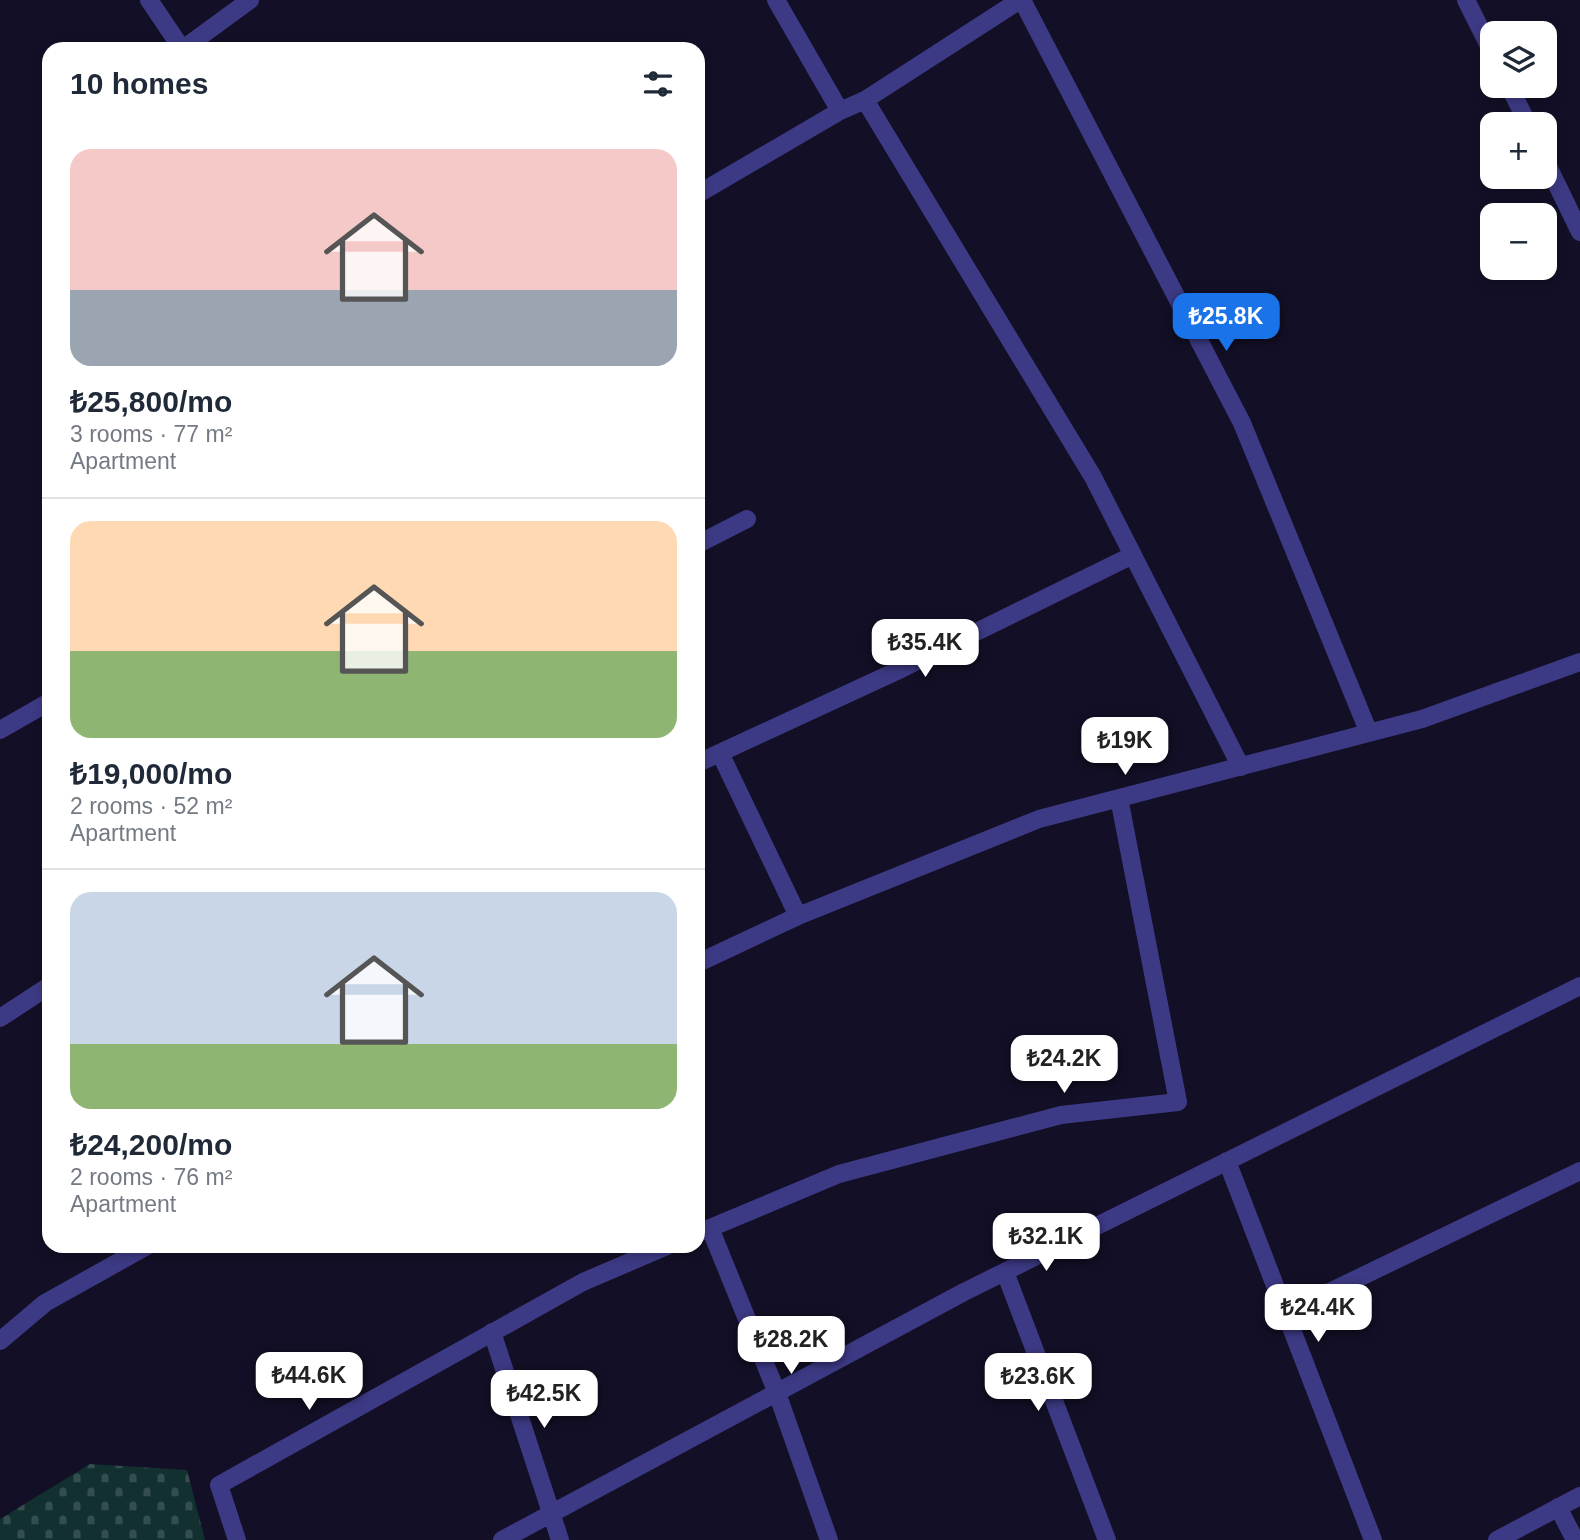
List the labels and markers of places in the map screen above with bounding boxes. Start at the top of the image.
pin: ₺25.8K [1169,294,1283,353]
pin: ₺35.4K [868,620,982,679]
pin: ₺19K [1084,718,1166,777]
pin: ₺24.2K [1007,1036,1121,1095]
pin: ₺32.1K [989,1214,1103,1273]
pin: ₺24.4K [1261,1284,1375,1344]
pin: ₺28.2K [734,1316,848,1376]
pin: ₺44.6K [252,1352,366,1412]
pin: ₺23.6K [981,1354,1095,1413]
pin: ₺42.5K [487,1370,601,1430]

